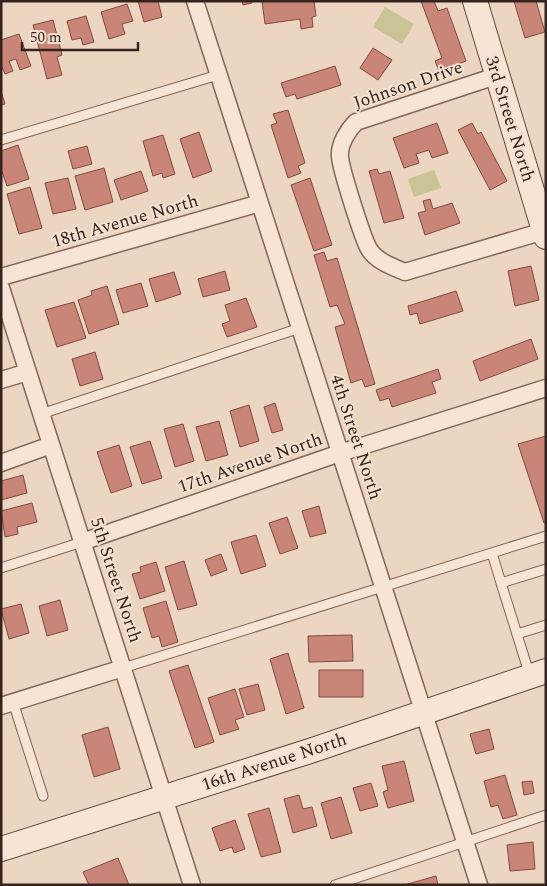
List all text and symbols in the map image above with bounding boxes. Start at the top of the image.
scale bar [22,20,139,52]
text: 50 m [30,26,62,49]
street label: 3rd Street North [478,53,542,185]
street label: Johnson Drive [350,54,466,116]
street label: 18th Avenue North [49,187,201,255]
street label: 4th Street North [323,371,389,503]
street label: 17th Avenue North [174,426,326,500]
street label: 5th Street North [83,514,149,646]
street label: 16th Avenue North [198,726,350,798]

